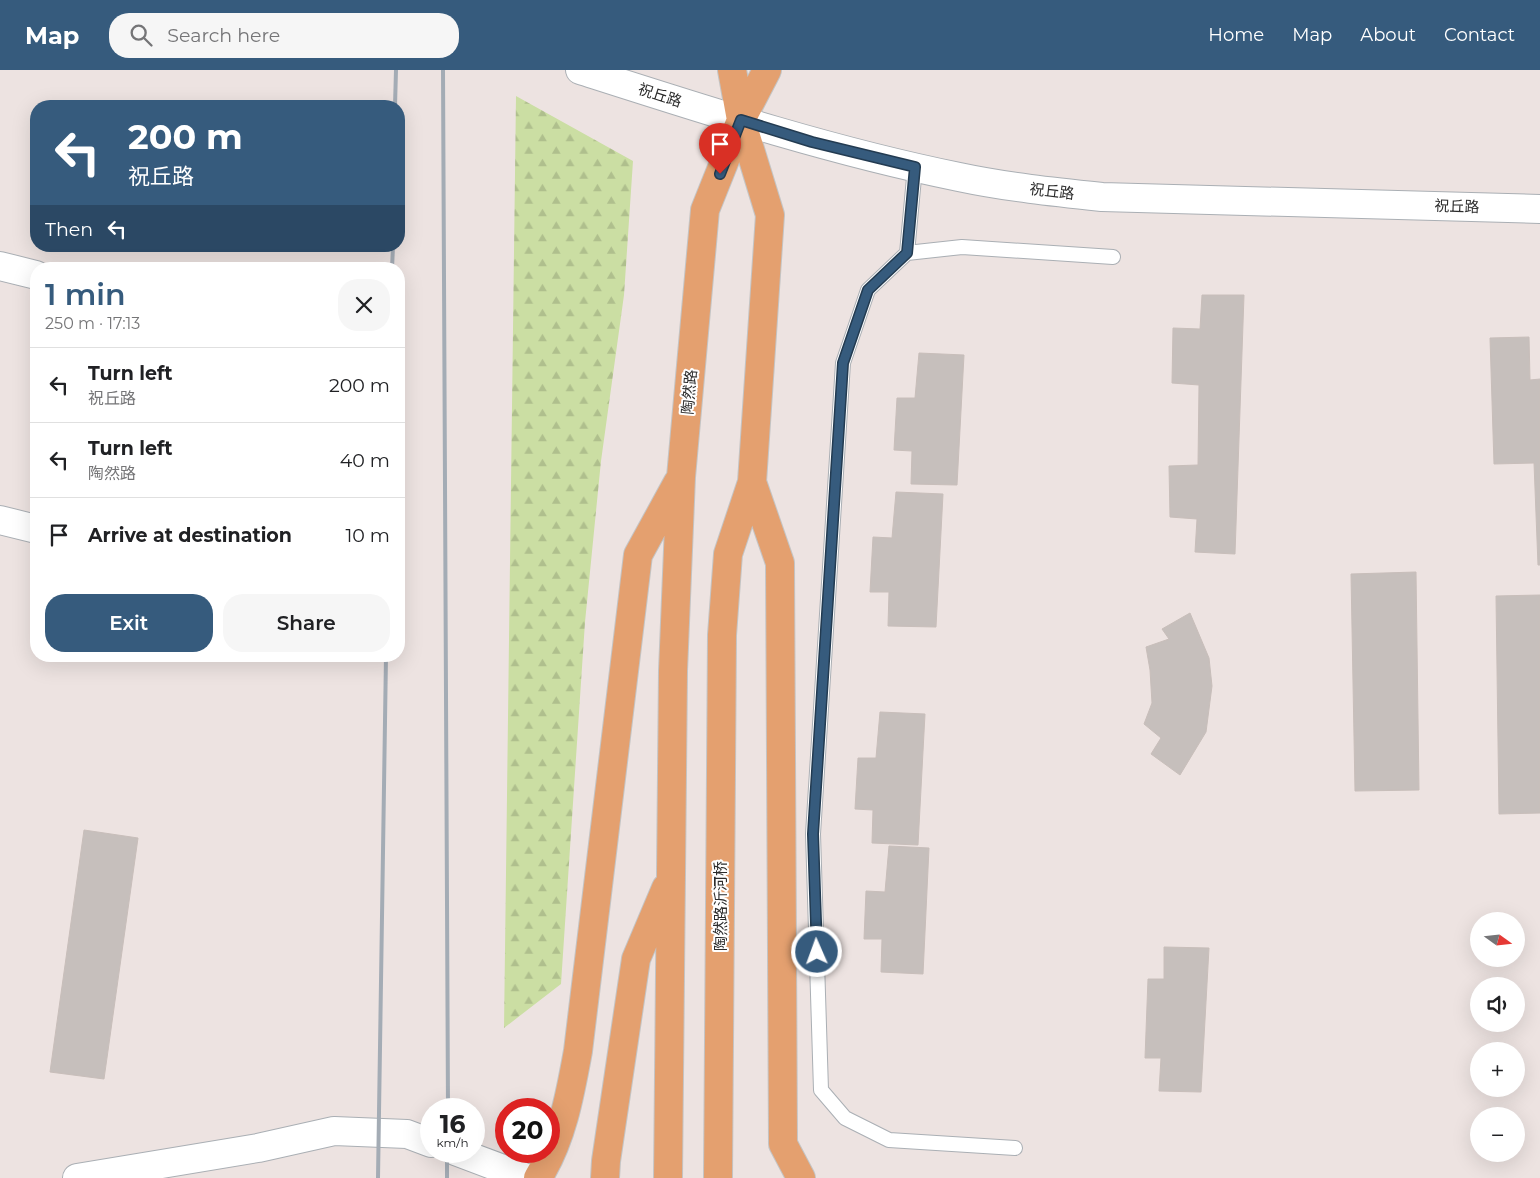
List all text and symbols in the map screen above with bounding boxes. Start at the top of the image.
search box [109,13,459,58]
text: Map [25,21,79,50]
icon: search [127,21,155,49]
text: Search here [167,24,280,47]
text: Home [1208,24,1264,46]
text: Map [1292,24,1332,46]
text: About [1360,24,1416,46]
text: Contact [1444,24,1515,46]
street label: 祝丘路 [636,79,684,111]
text: 200 m [128,115,243,158]
icon: left [45,120,110,185]
pin [699,123,741,174]
icon: arrive [706,130,734,158]
text: 祝丘路 [128,163,194,190]
street label: 祝丘路 [1029,179,1075,203]
street label: 祝丘路 [1434,196,1480,216]
icon: left [103,215,131,243]
text: Then [45,218,93,241]
text: 1 min [45,276,126,313]
button: close [338,279,390,331]
text: 250 m · 17:13 [45,314,140,333]
text: Turn left [88,362,173,385]
street label: 陶然路 [678,369,700,415]
icon: left [45,371,73,399]
text: 200 m [329,374,390,397]
text: 祝丘路 [88,389,136,408]
text: Turn left [88,437,173,460]
icon: left [45,446,73,474]
text: 40 m [340,449,390,472]
text: 陶然路 [88,464,136,483]
icon: arrive [45,521,73,549]
text: Arrive at destination [88,524,292,547]
text: 10 m [345,524,390,547]
button: Exit [45,594,213,652]
button: Share [223,594,390,652]
street label: 陶然路沂河桥 [711,861,730,951]
north arrow [1470,912,1525,968]
map controls [1470,912,1525,1162]
position arrow [790,925,842,977]
button: sound [1470,977,1525,1032]
button: + [1470,1042,1525,1097]
speed limit sign: 20 [495,1098,560,1163]
button: − [1470,1107,1525,1162]
text: 16 [440,1109,465,1139]
text: km/h [436,1135,469,1150]

